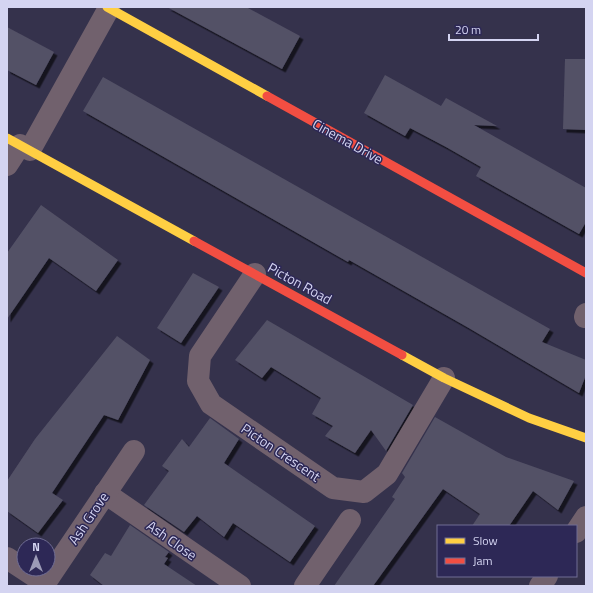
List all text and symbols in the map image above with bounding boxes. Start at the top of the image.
scale bar [449,16,538,42]
text: 20 m [455,20,481,39]
street label: Cinema Drive [309,113,387,169]
street label: Picton Road [264,257,336,309]
street label: Picton Crescent [237,418,325,486]
street label: Ash Grove [63,487,113,549]
street label: Ash Close [143,515,201,565]
legend [437,525,577,577]
text: Slow [473,531,498,550]
north arrow [16,537,56,577]
text: N [32,539,40,555]
text: Jam [473,551,493,570]

